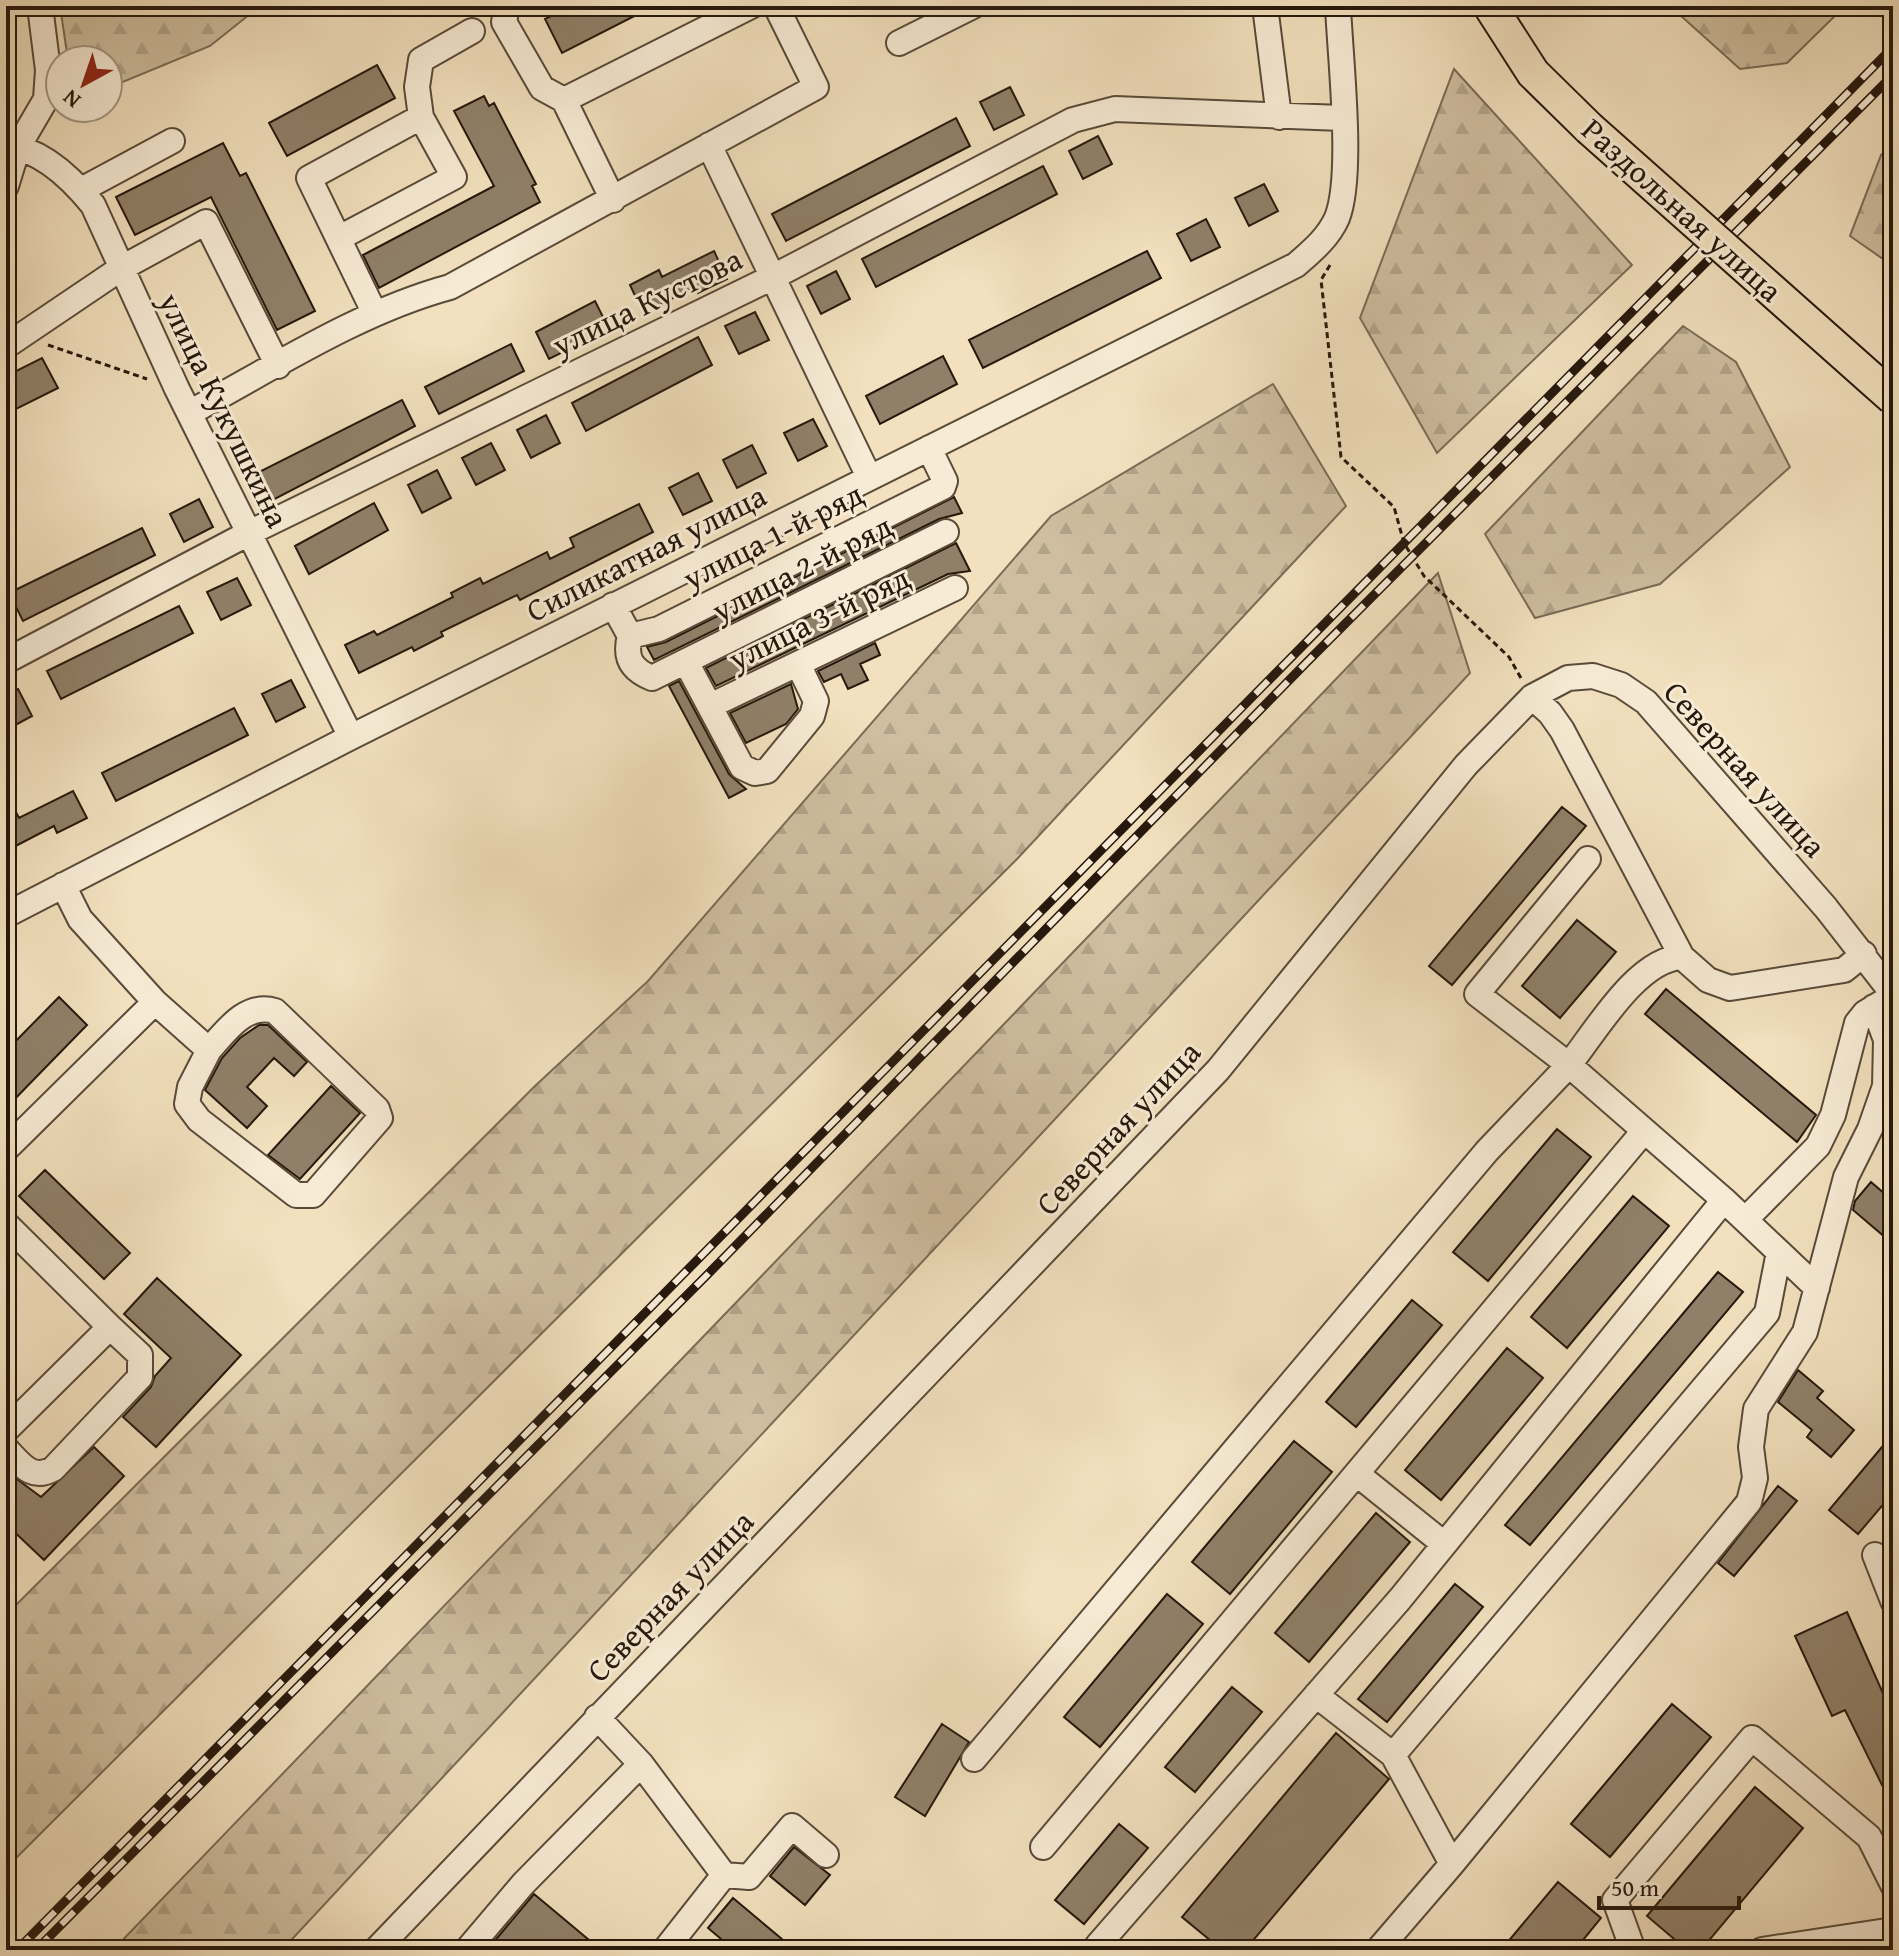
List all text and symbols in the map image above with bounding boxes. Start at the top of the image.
north arrow [44,44,124,124]
text: N [55,82,87,116]
street label: Раздольная улица [1571,106,1794,313]
street label: улица Кустова [543,235,750,368]
street label: улица Кукушкина [147,283,302,536]
street label: улица 1-й ряд [674,470,871,602]
street label: Силикатная улица [518,471,775,633]
street label: улица 2-й ряд [703,502,900,634]
street label: улица 3-й ряд [719,553,918,682]
street label: Северная улица [1653,670,1838,868]
street label: Северная улица [1024,1029,1212,1225]
street label: Северная улица [575,1498,765,1692]
scale bar [1599,1860,1739,1910]
text: 50 m [1611,1870,1659,1905]

